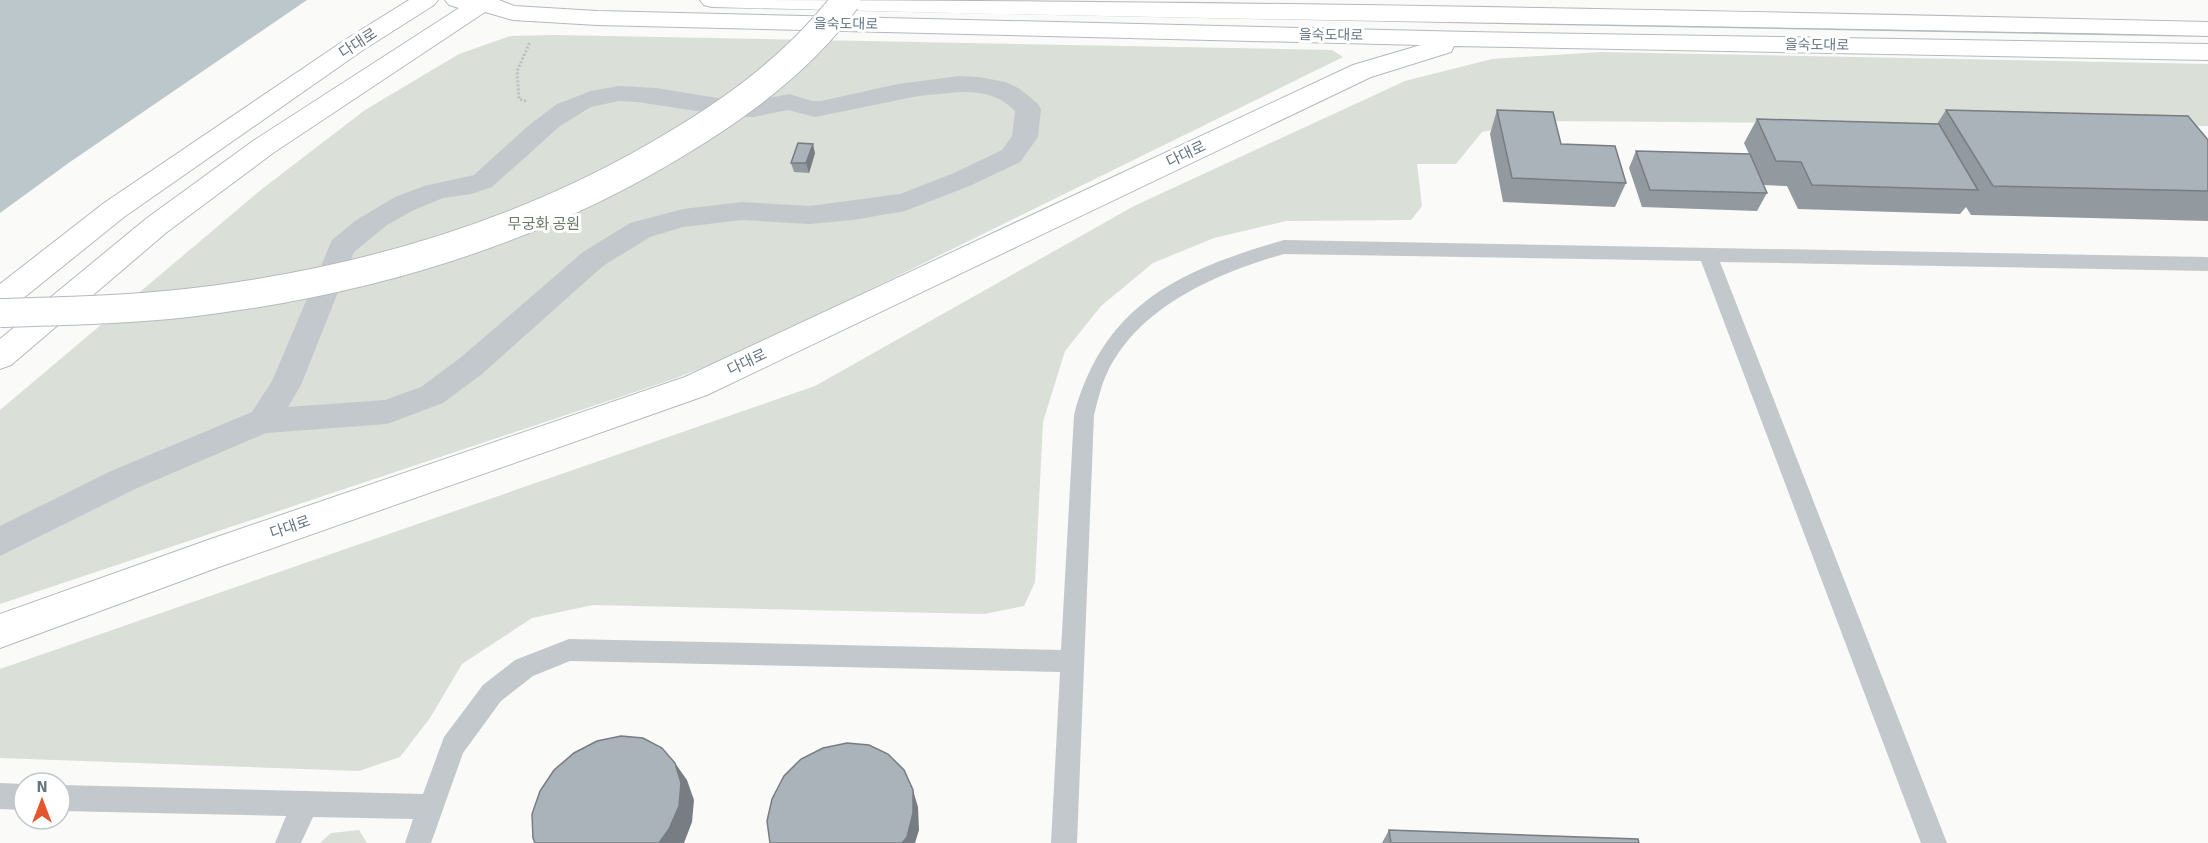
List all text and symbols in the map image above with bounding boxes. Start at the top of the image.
street label: 을숙도대로 [814,15,878,33]
street label: 다대로 [336,24,380,62]
street label: 을숙도대로 [1299,26,1363,44]
street label: 을숙도대로 [1785,36,1849,54]
street label: 다대로 [1163,137,1209,171]
park label: 무궁화 공원 [508,215,580,233]
street label: 다대로 [724,345,770,379]
street label: 다대로 [267,512,313,542]
north arrow [12,771,72,831]
text: N [36,777,48,797]

